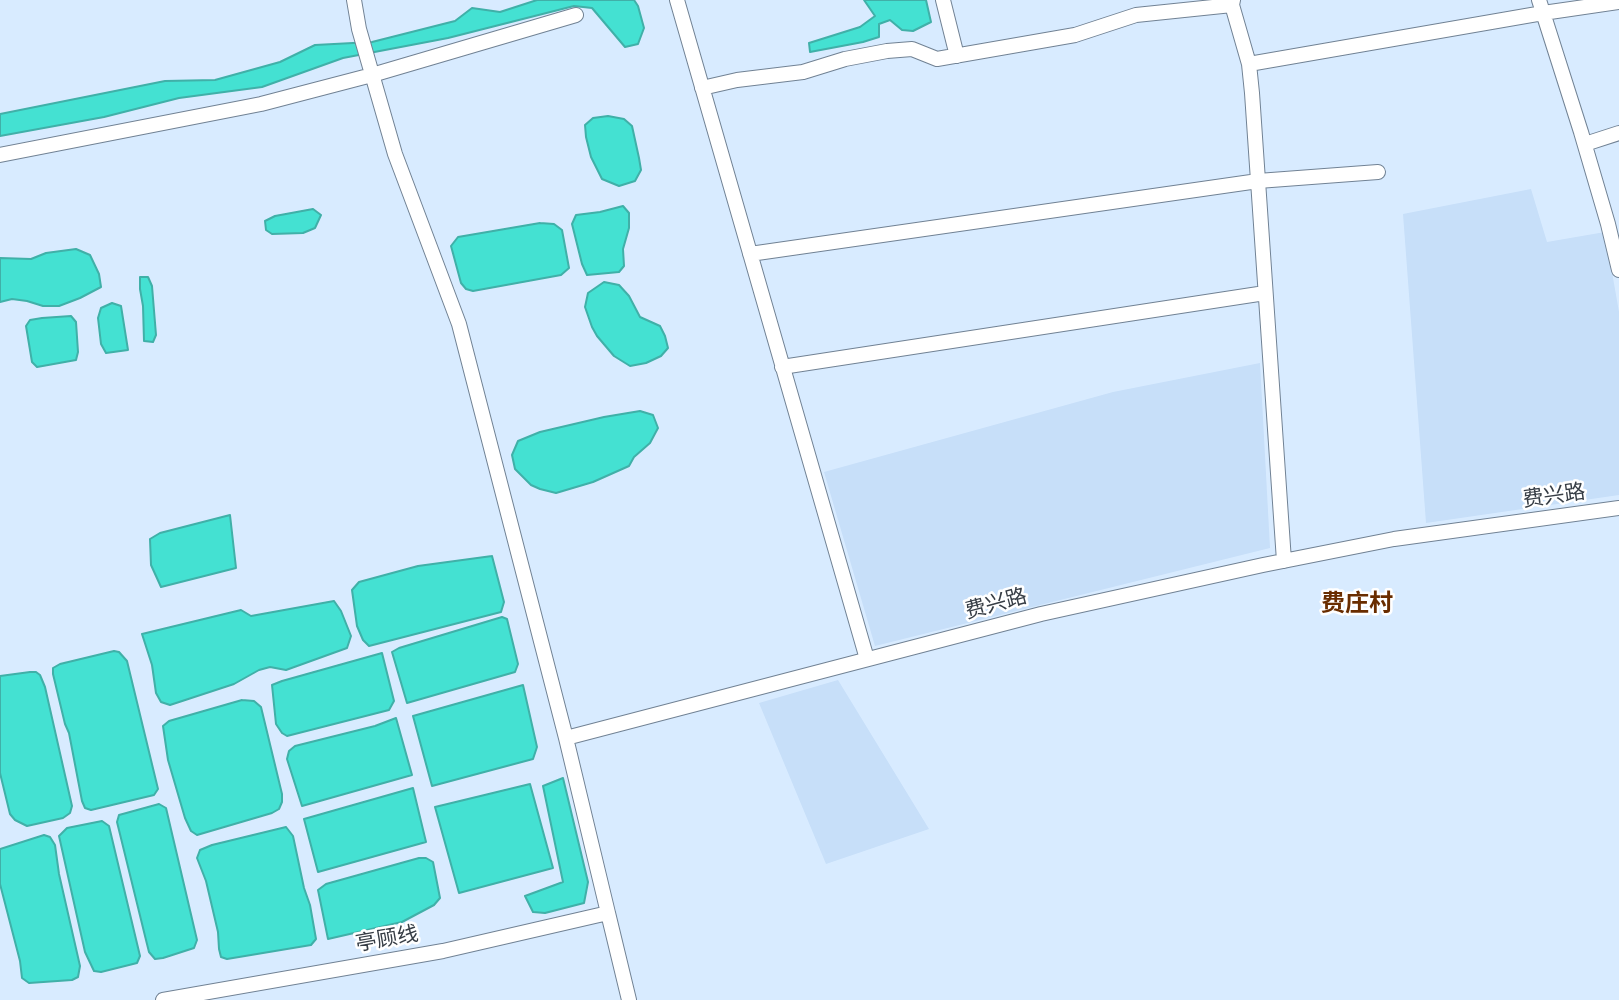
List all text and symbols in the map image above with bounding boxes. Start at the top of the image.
street label: 费兴路 [1521,479,1587,513]
street label: 费兴路 [962,584,1030,624]
district label: 费庄村 [1321,590,1393,618]
street label: 亭顾线 [354,921,420,957]

